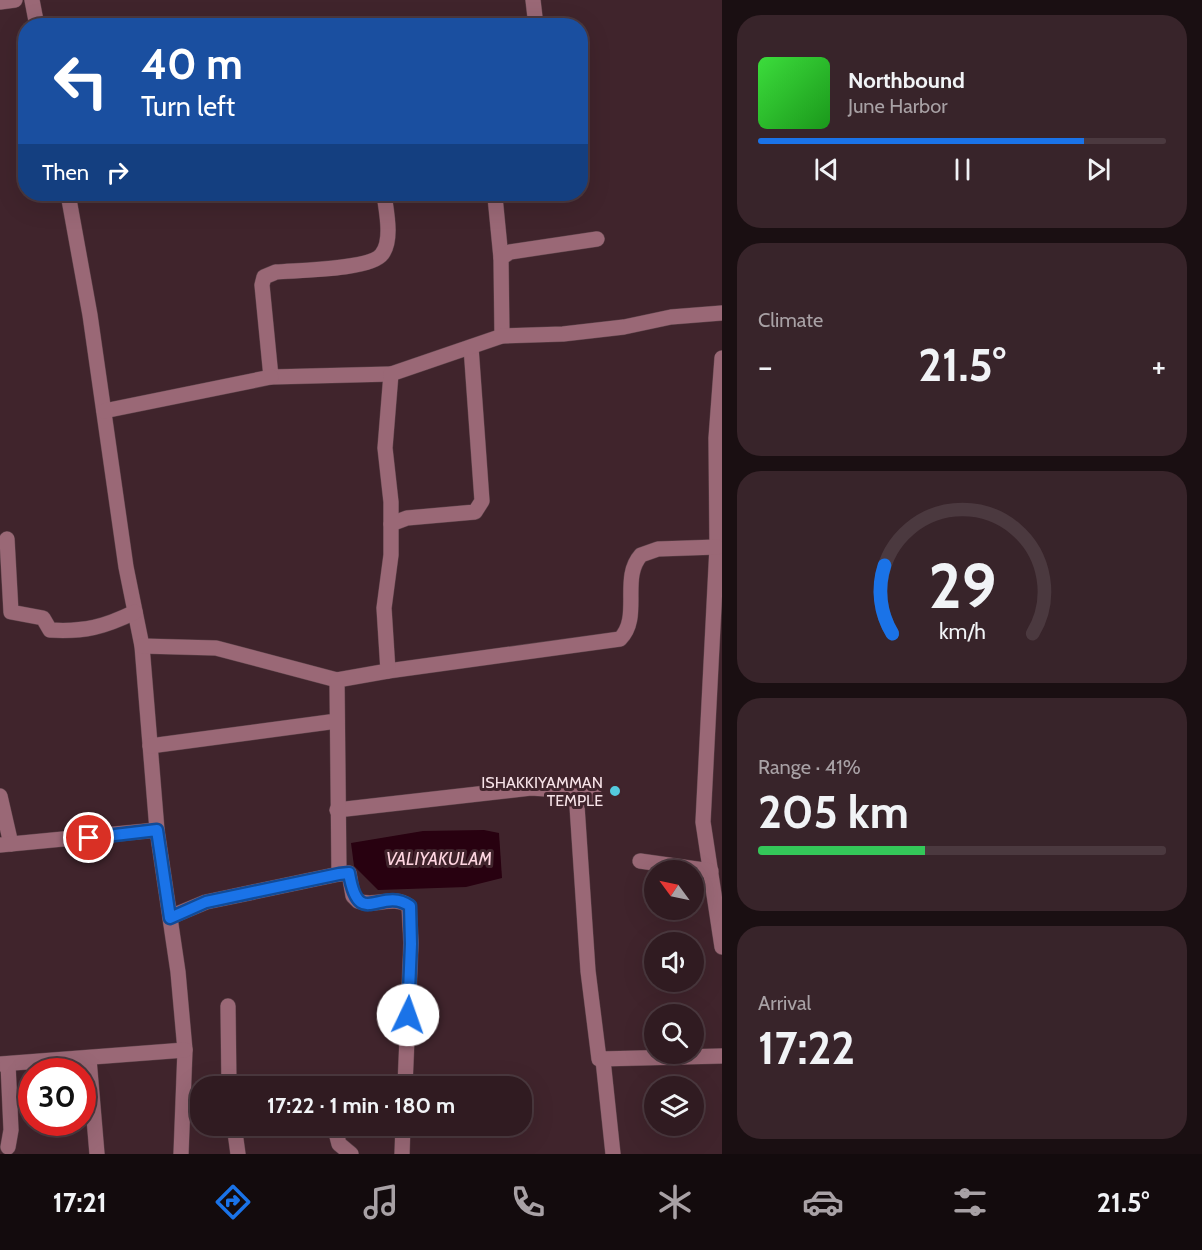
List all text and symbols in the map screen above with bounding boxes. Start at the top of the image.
text: 40 m [141,38,243,90]
icon: left [42,42,120,120]
text: Northbound [848,67,965,94]
text: Turn left [141,90,235,123]
text: June Harbor [848,94,948,118]
icon: previous [810,153,843,186]
icon: pause [946,153,979,186]
icon: next [1082,153,1115,186]
icon: right [101,156,134,189]
text: Then [42,159,89,186]
text: Climate [758,308,823,332]
text: 21.5° [918,338,1006,392]
text: − [758,346,773,386]
text: + [1151,346,1166,386]
text: 29 [928,548,996,624]
text: km/h [939,618,985,644]
text: Range · 41% [758,755,861,779]
place label: ISHAKKIYAMMAN TEMPLE [481,773,603,810]
marker: ISHAKKIYAMMAN TEMPLE [608,784,622,798]
text: 205 km [758,785,909,839]
pin [63,812,114,863]
icon: arrive [72,821,105,854]
water label: VALIYAKULAM [386,848,492,870]
north arrow [644,860,704,920]
map controls [644,860,704,1136]
button: sound [644,932,704,992]
position arrow [376,983,440,1047]
text: Arrival [758,991,811,1015]
button: search [644,1004,704,1064]
text: 17:22 [758,1021,855,1075]
speed limit sign: 30 [18,1058,96,1136]
button: layers [644,1076,704,1136]
text: 17:22 · 1 min · 180 m [267,1092,455,1119]
icon: directions [212,1181,254,1223]
icon: music [360,1181,402,1223]
icon: phone [507,1181,549,1223]
icon: climate [654,1181,696,1223]
icon: car [802,1181,844,1223]
icon: filters [949,1181,991,1223]
text: 17:21 [53,1186,107,1219]
text: 21.5° [1097,1186,1149,1219]

